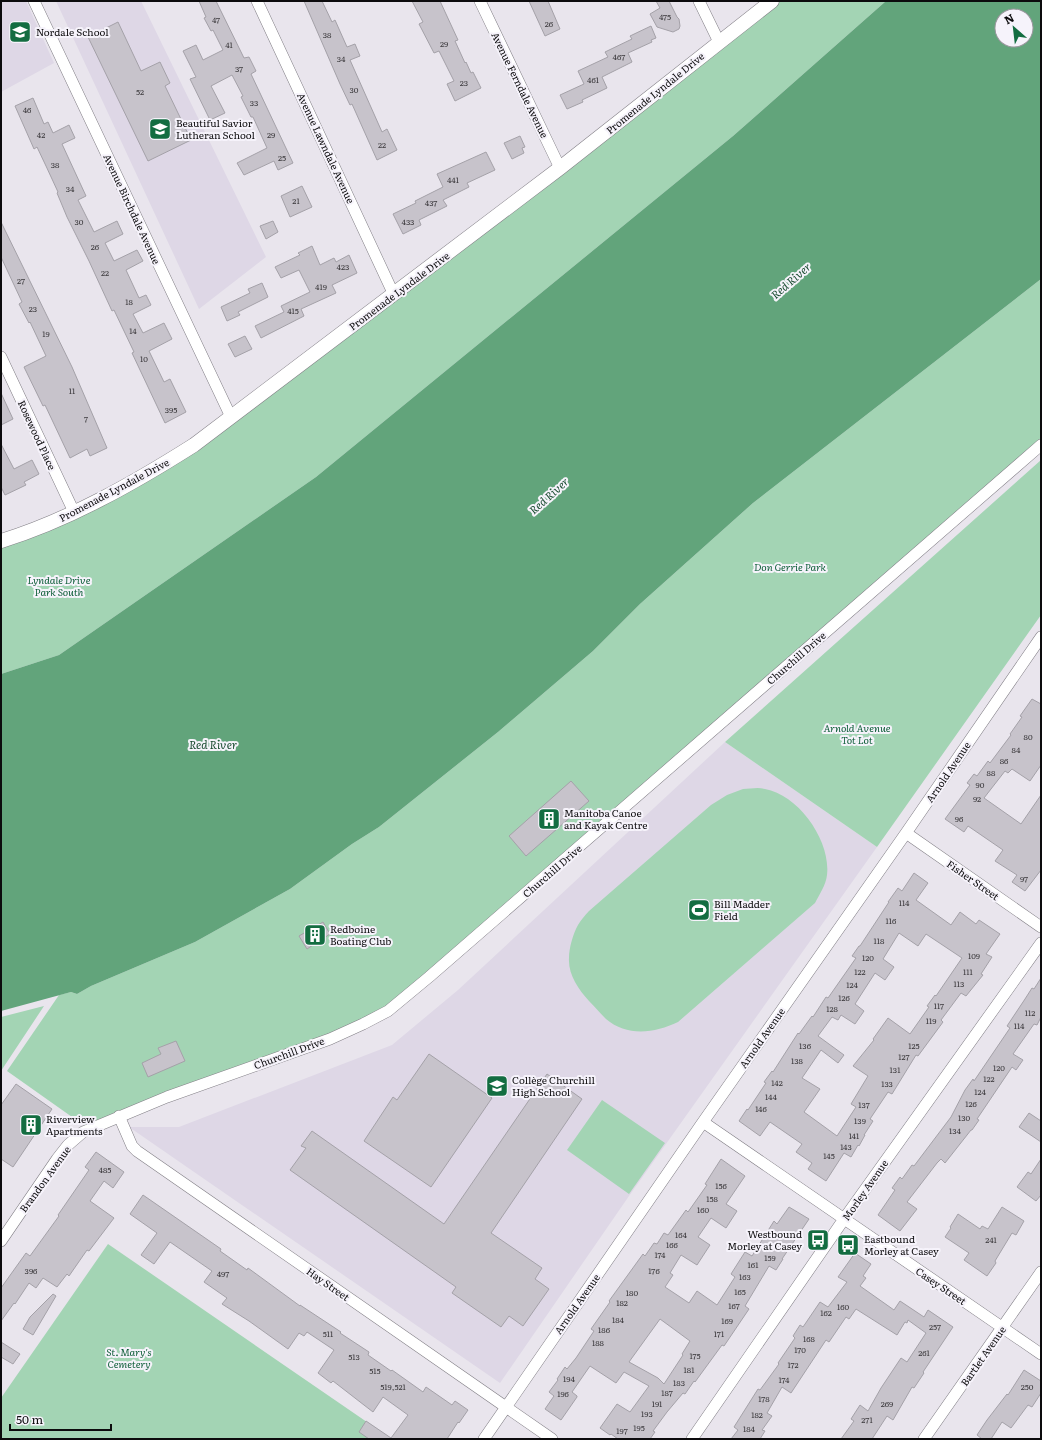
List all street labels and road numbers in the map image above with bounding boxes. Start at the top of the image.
street label: Avenue Ferndale Avenue [488,29,553,140]
street label: Promenade Lyndale Drive [602,48,707,137]
street label: Avenue Lawndale Avenue [294,90,359,206]
street label: Avenue Birchdale Avenue [100,151,165,266]
street label: Promenade Lyndale Drive [345,248,452,333]
street label: Rosewood Place [15,397,60,472]
street label: Promenade Lyndale Drive [56,454,171,525]
street label: Churchill Drive [763,628,829,688]
street label: Arnold Avenue [922,738,974,805]
street label: Churchill Drive [519,841,585,901]
street label: Fisher Street [944,856,1003,903]
street label: Arnold Avenue [735,1004,788,1071]
street label: Churchill Drive [251,1033,326,1072]
street label: Brandon Avenue [15,1142,74,1215]
street label: Morley Avenue [838,1156,891,1223]
street label: Hay Street [304,1263,353,1304]
street label: Casey Street [913,1263,970,1308]
street label: Arnold Avenue [550,1270,603,1337]
street label: Bartlet Avenue [956,1323,1009,1389]

